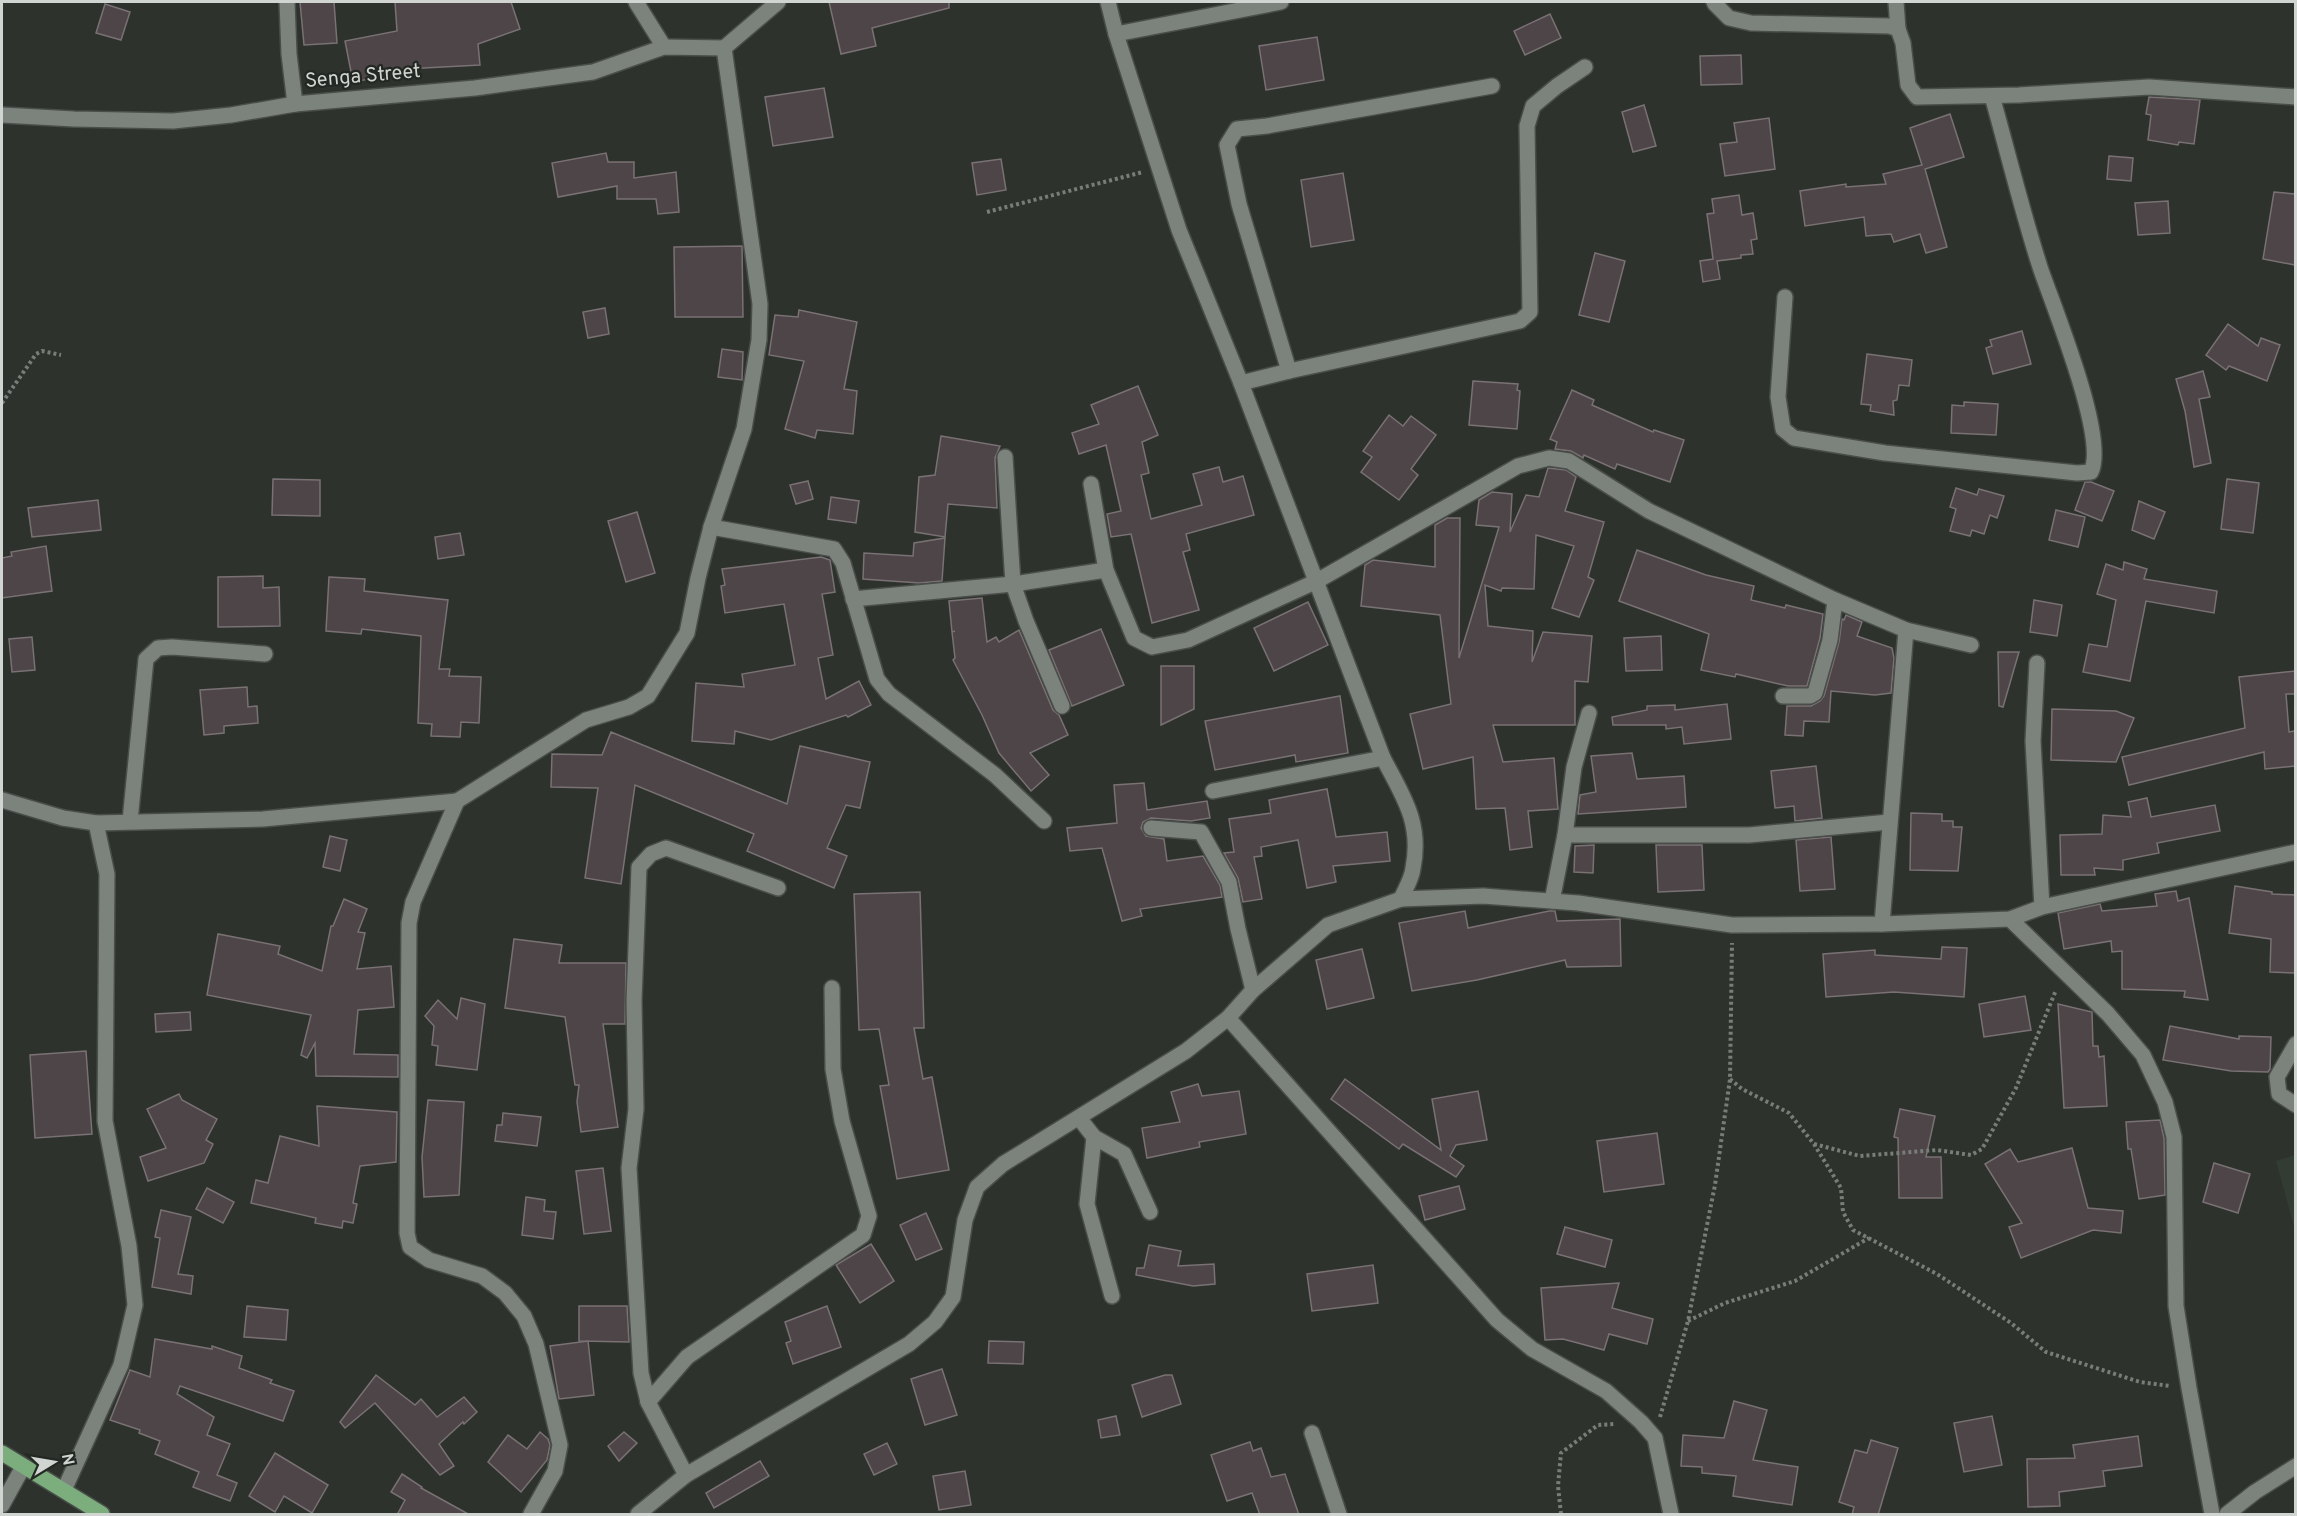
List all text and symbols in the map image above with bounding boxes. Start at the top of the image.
street label: Senga Street [304,59,422,95]
north arrow [24,1432,84,1492]
text: N [56,1452,78,1467]

